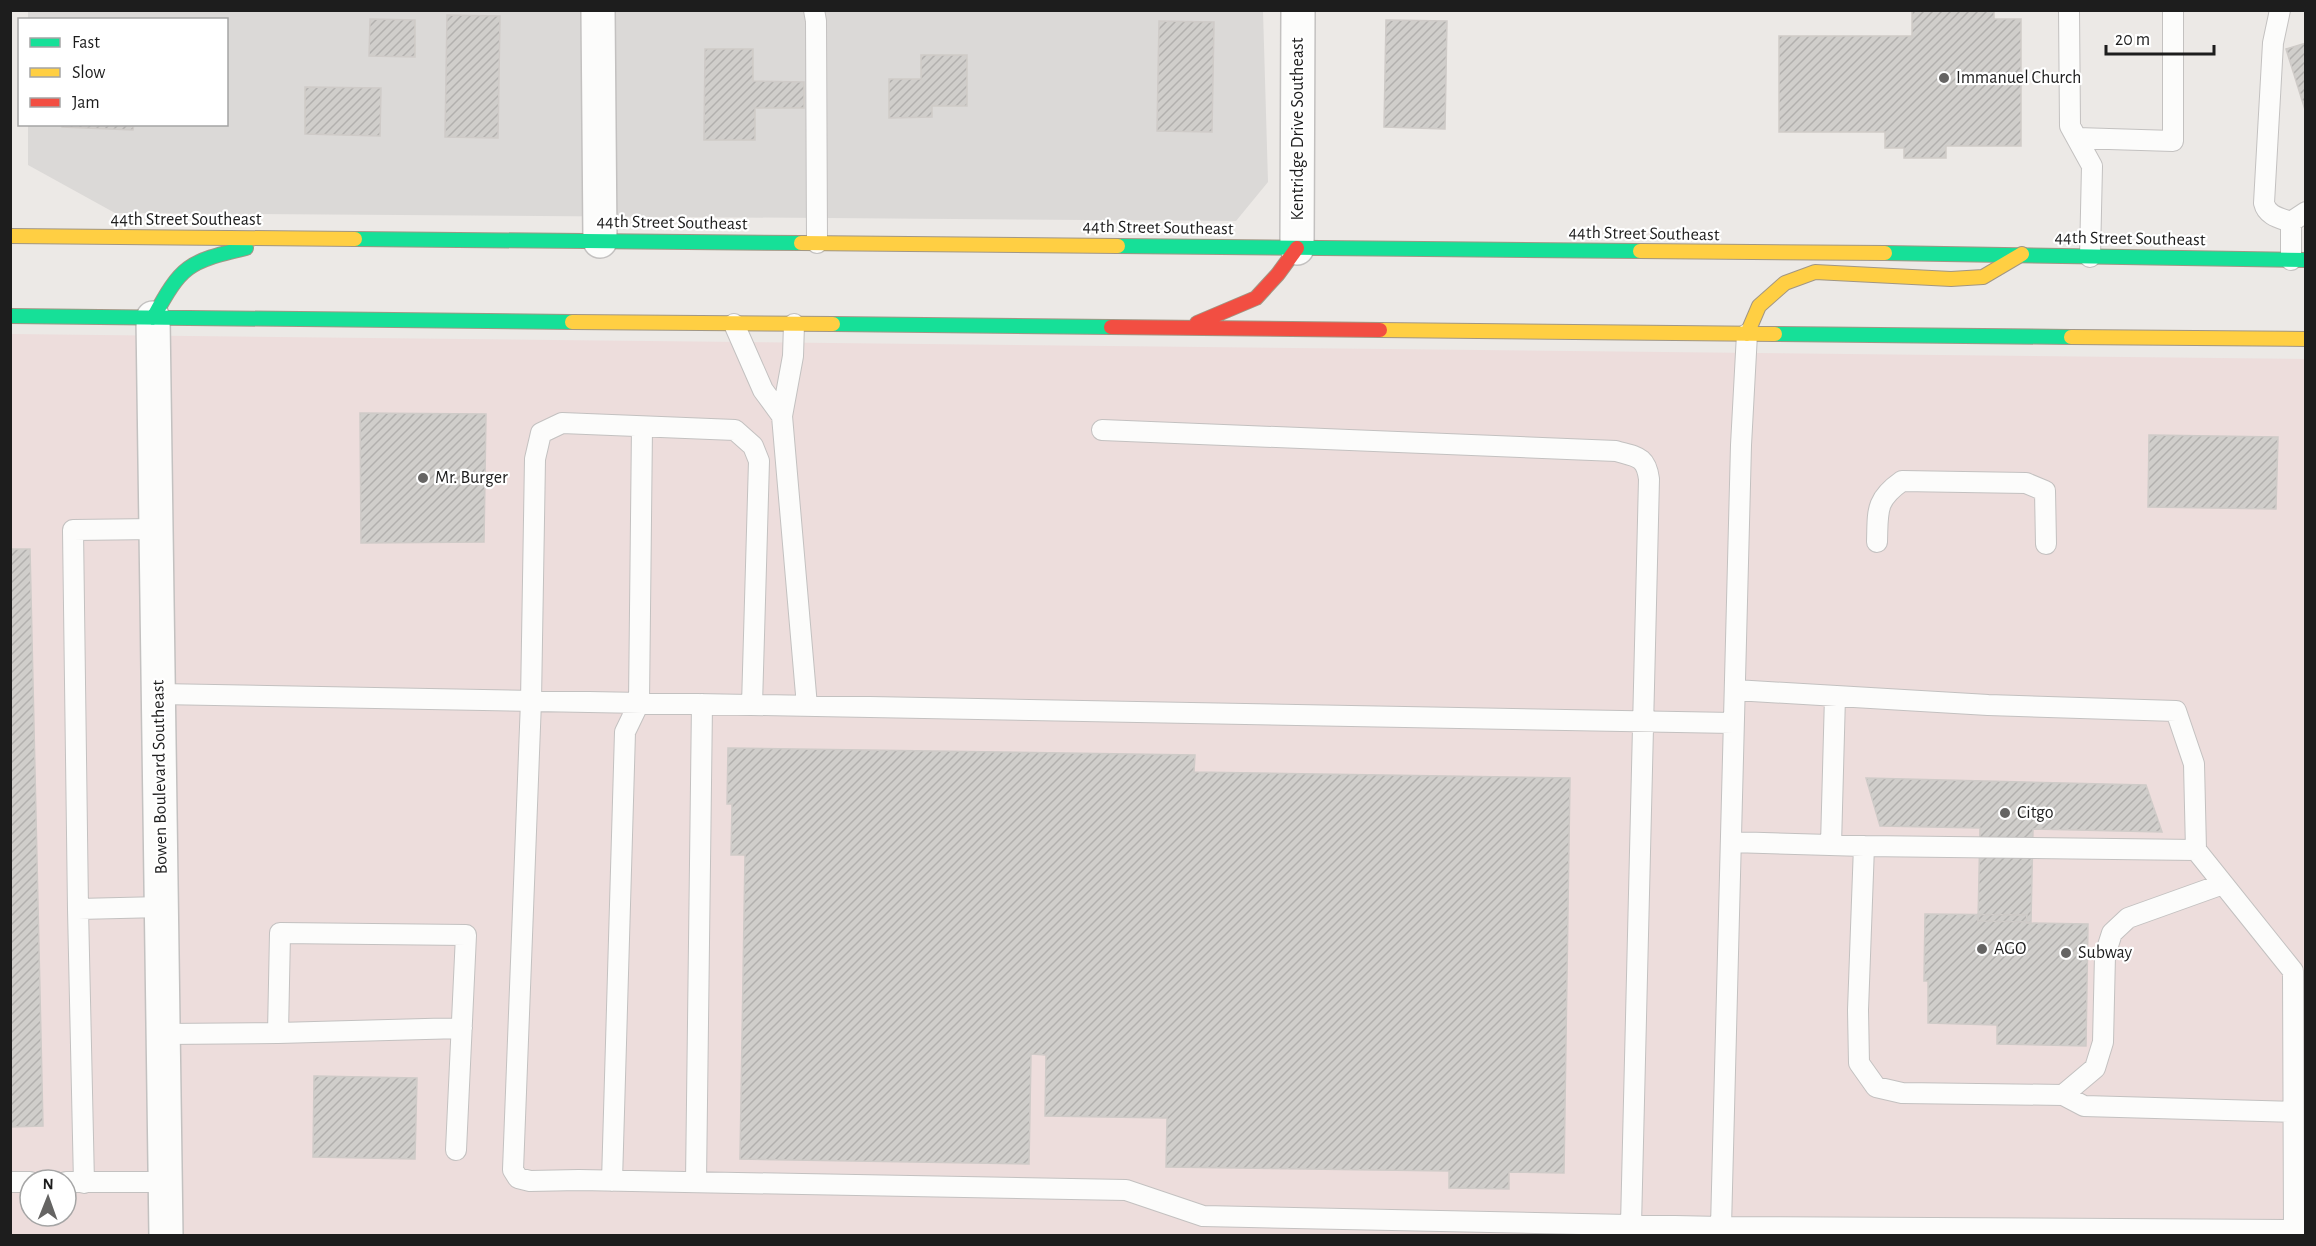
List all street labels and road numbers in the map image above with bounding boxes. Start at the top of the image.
street label: Kentridge Drive Southeast [1289,37,1307,220]
street label: 44th Street Southeast [110,211,262,229]
street label: 44th Street Southeast [596,213,748,233]
street label: 44th Street Southeast [1082,218,1234,238]
street label: 44th Street Southeast [1568,224,1720,244]
street label: 44th Street Southeast [2054,229,2206,249]
street label: Bowen Boulevard Southeast [149,679,171,874]

